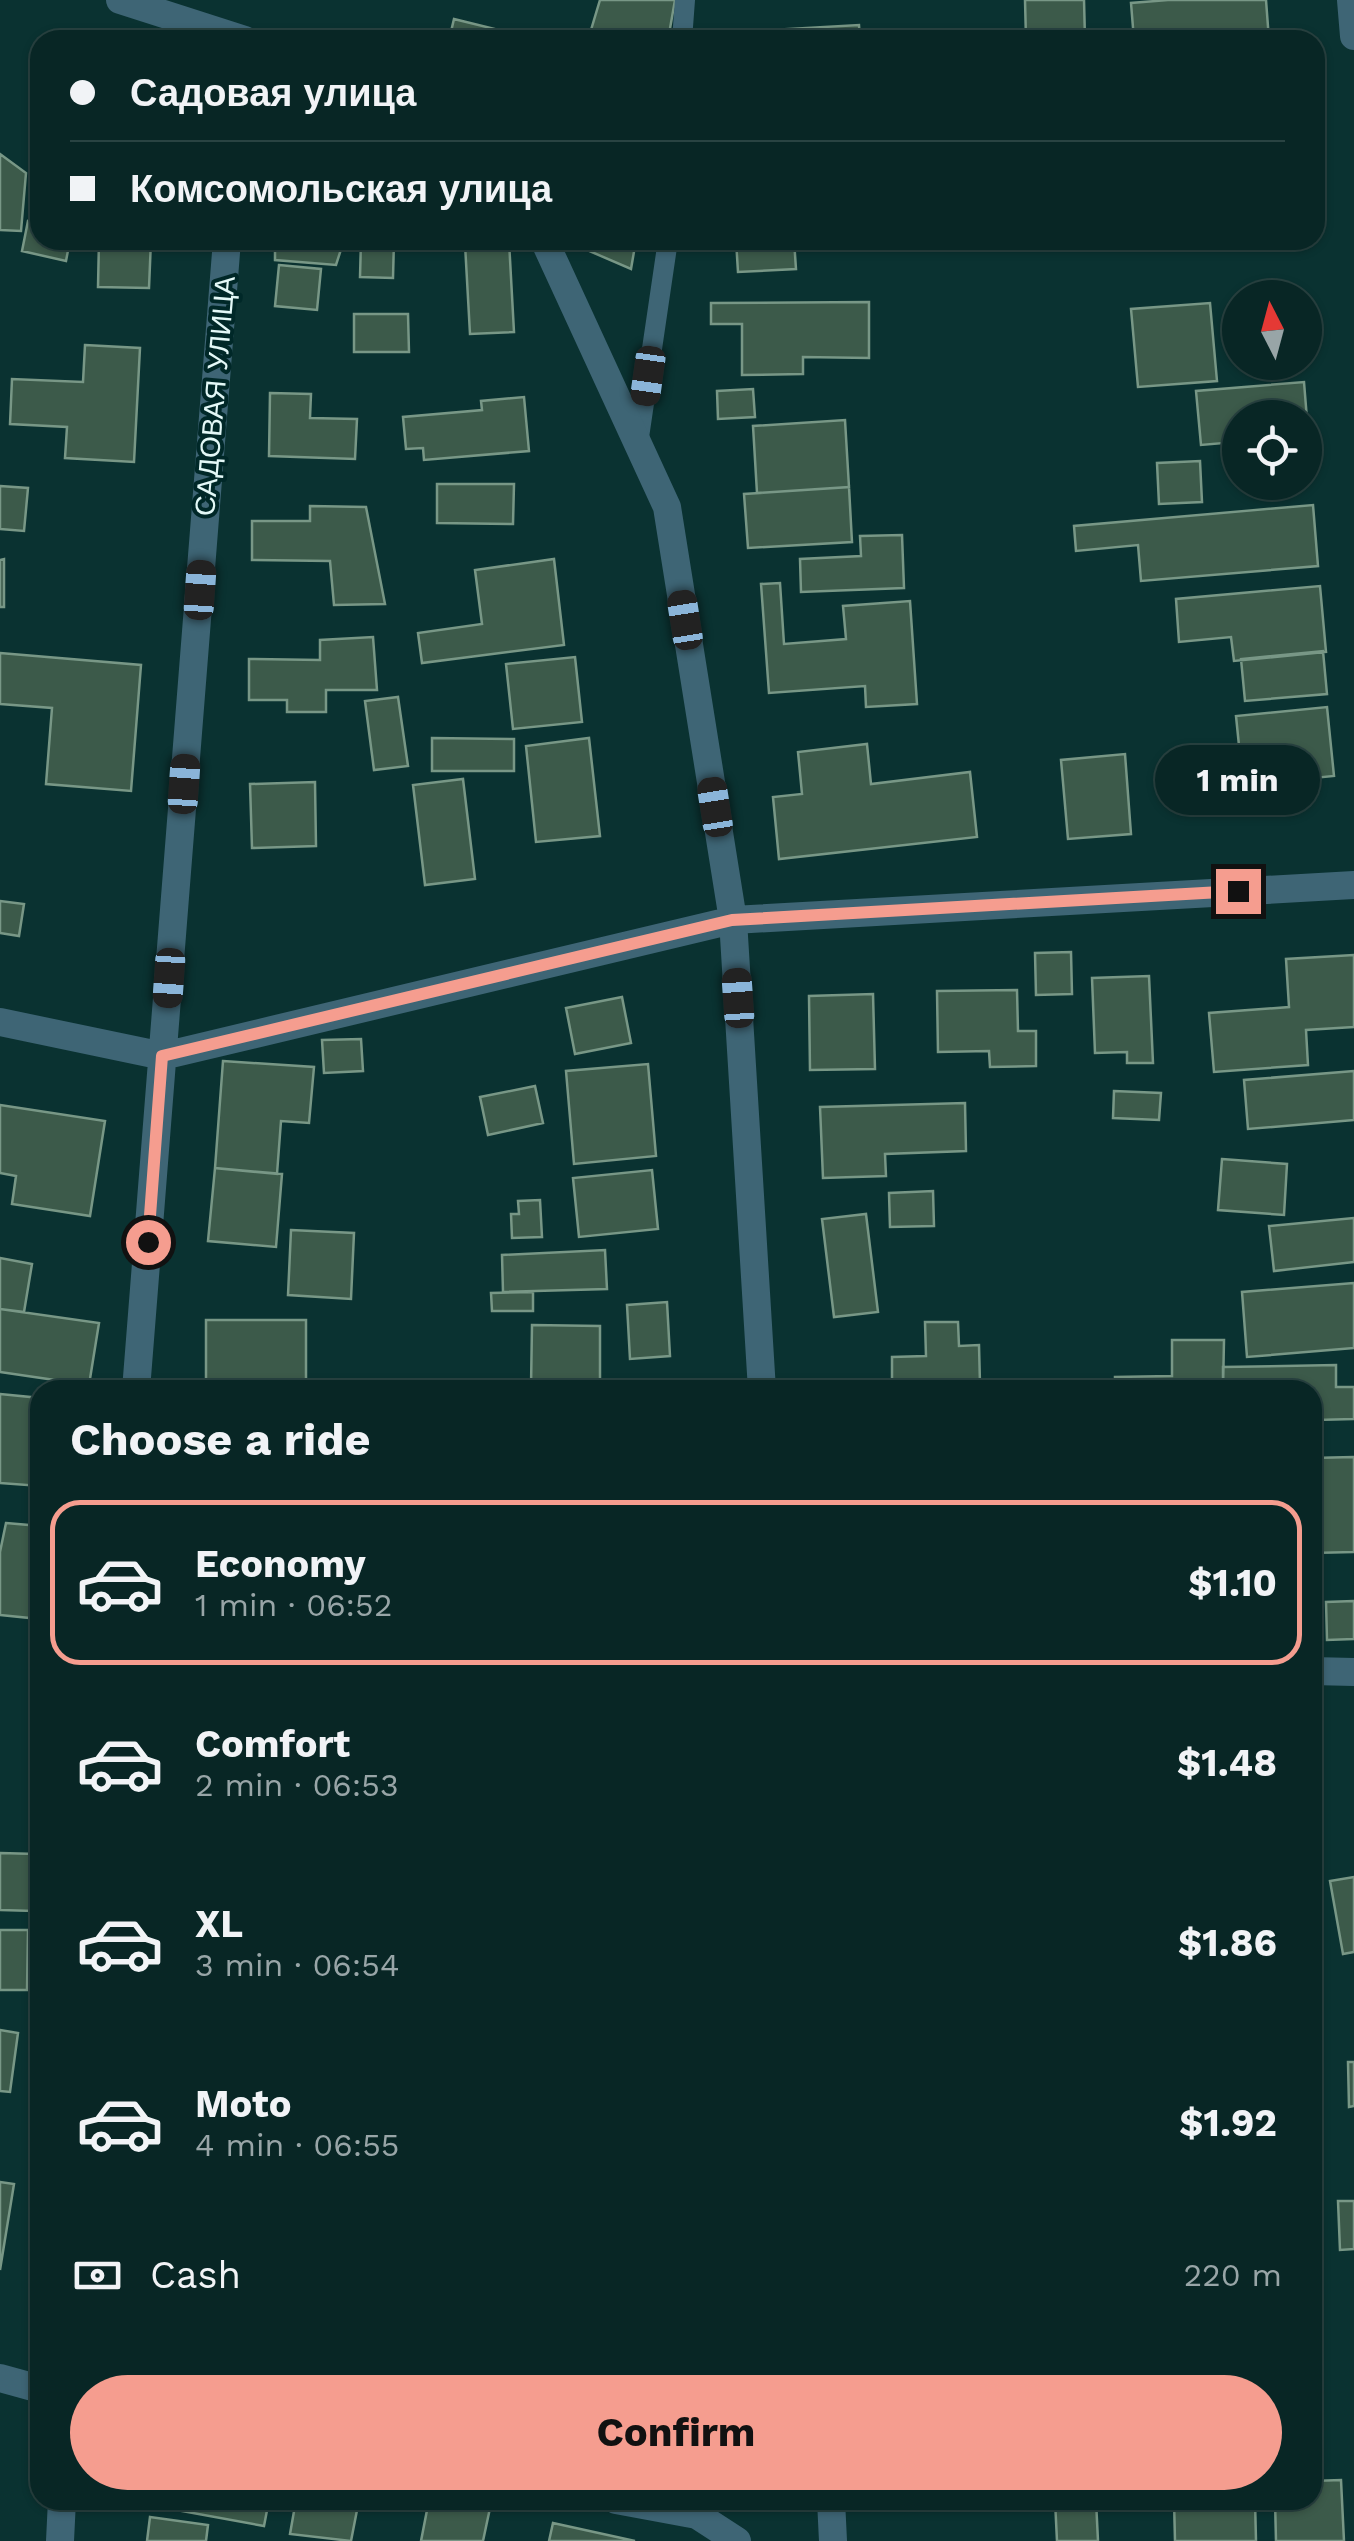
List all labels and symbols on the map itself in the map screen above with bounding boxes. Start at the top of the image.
street label: САДОВАЯ УЛИЦА [188,274,242,517]
north arrow [1222,280,1322,380]
car [629,344,667,408]
car [183,559,217,621]
car [665,588,705,652]
callout: 1 min [1156,746,1320,816]
car [167,753,201,815]
car [695,775,735,839]
route end [1216,869,1261,914]
car [152,947,186,1009]
car [721,967,755,1029]
route start [126,1220,171,1265]

